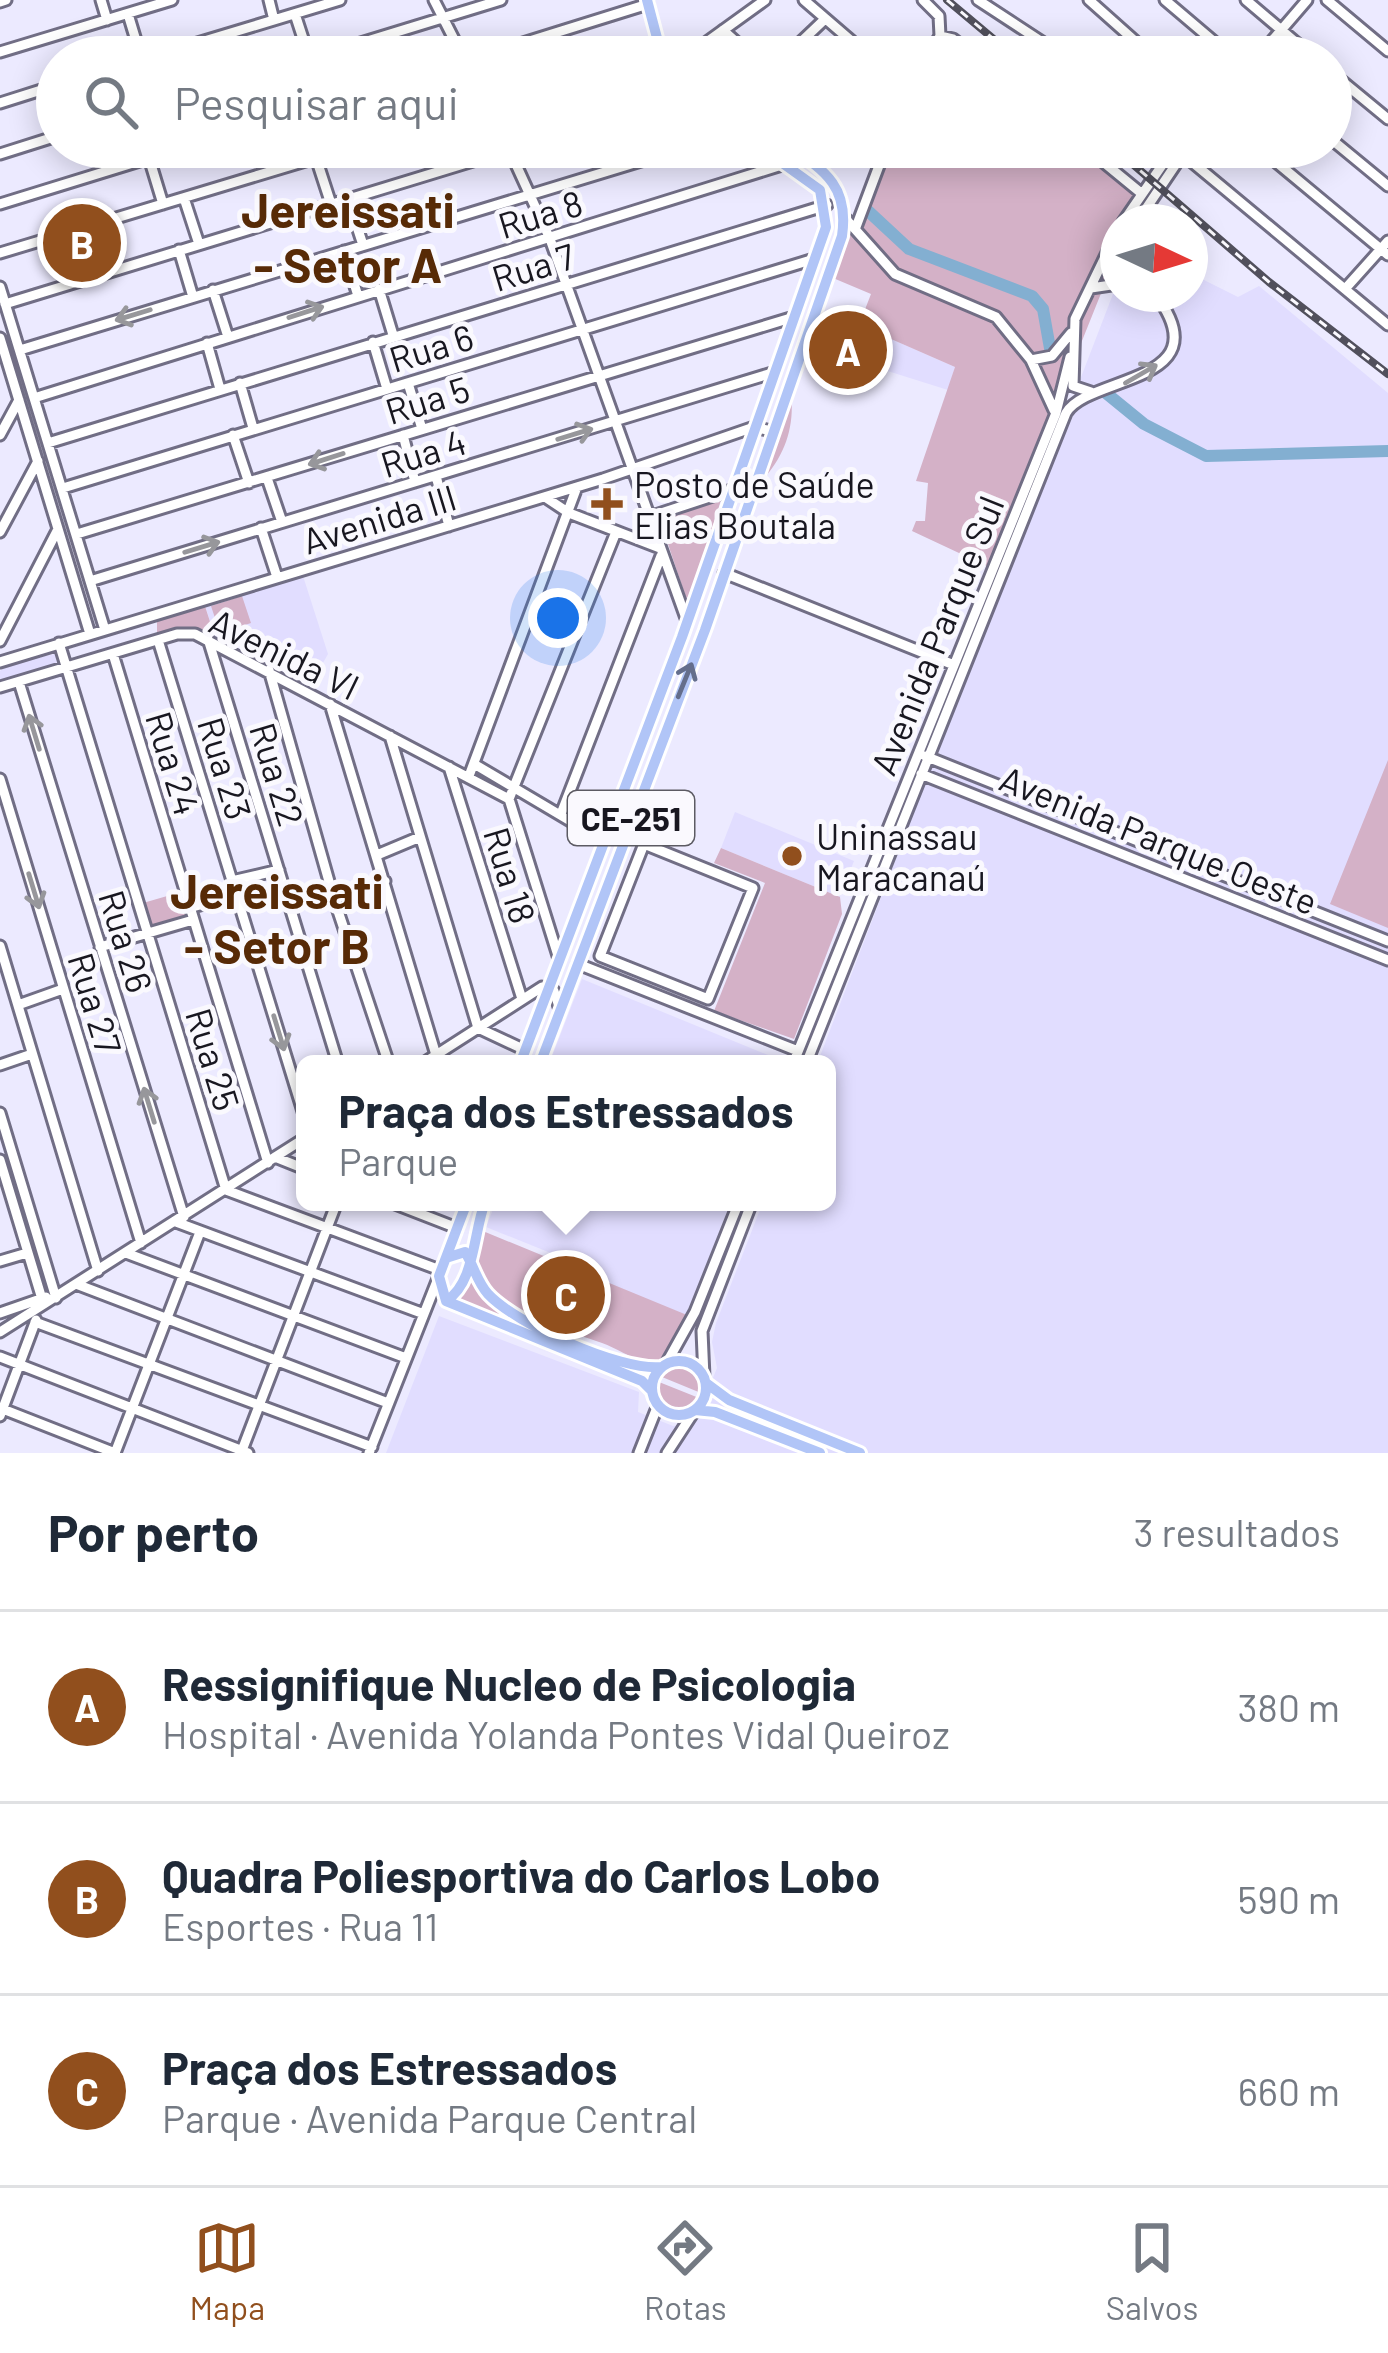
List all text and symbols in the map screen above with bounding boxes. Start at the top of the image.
search box [36,36,1352,168]
icon: search [78,69,144,135]
text: Pesquisar aqui [174,75,459,129]
district label: Jereissati - Setor A [241,180,455,293]
street label: Rua 8 [493,180,587,246]
pin: B [43,198,121,288]
north arrow [1100,204,1208,312]
street label: Rua 7 [487,233,579,299]
one-way arrow [286,300,324,322]
one-way arrow [115,305,153,327]
pin: A [809,305,887,395]
street label: Rua 6 [384,314,478,380]
one-way arrow [1123,362,1158,386]
street label: Rua 5 [380,366,474,432]
street label: Rua 4 [375,419,471,485]
one-way arrow [555,421,593,443]
one-way arrow [308,450,346,472]
place label: Posto de Saúde Elias Boutala [634,462,875,546]
street label: Avenida III [297,474,461,562]
marker: Posto de Saúde Elias Boutala [591,488,623,520]
street label: Avenida Parque Sul [860,489,1012,781]
one-way arrow [182,535,220,557]
your location [528,588,588,648]
street label: Avenida VI [203,598,367,708]
one-way arrow [676,662,697,699]
street label: Rua 24 [138,706,210,820]
street label: Rua 23 [190,712,262,824]
one-way arrow [22,714,44,752]
street label: Rua 22 [242,717,314,831]
street label: Avenida Parque Oeste [994,756,1324,922]
road number: CE-251 [568,791,694,845]
place label: Uninassau Maracanaú [816,814,986,898]
street label: Rua 18 [476,822,546,928]
marker: Uninassau Maracanaú [779,843,805,869]
district label: Jereissati - Setor B [170,861,384,974]
one-way arrow [24,871,46,909]
street label: Rua 26 [91,885,163,997]
street label: Rua 27 [60,947,132,1059]
street label: Rua 25 [178,1003,250,1115]
one-way arrow [269,1013,291,1051]
popup [296,1055,836,1211]
text: Praça dos Estressados [338,1083,794,1137]
one-way arrow [137,1087,159,1125]
text: Parque [338,1137,458,1184]
pin: C [527,1250,605,1340]
text: Por perto [48,1501,259,1562]
text: 3 resultados [1134,1508,1340,1555]
text: Ressignifique Nucleo de Psicologia [162,1656,856,1710]
text: A [74,1683,100,1730]
text: 380 m [1238,1683,1340,1730]
text: Hospital · Avenida Yolanda Pontes Vidal Queiroz [162,1710,950,1757]
text: Quadra Poliesportiva do Carlos Lobo [162,1848,880,1902]
text: B [75,1875,99,1922]
text: 590 m [1238,1875,1340,1922]
text: Esportes · Rua 11 [162,1902,438,1949]
text: Praça dos Estressados [162,2040,617,2094]
text: C [75,2067,99,2114]
text: 660 m [1238,2067,1340,2114]
text: Parque · Avenida Parque Central [162,2094,697,2141]
tab: Mapa [190,2215,265,2327]
tab: Rotas [644,2215,727,2327]
tab: Salvos [1106,2215,1198,2327]

